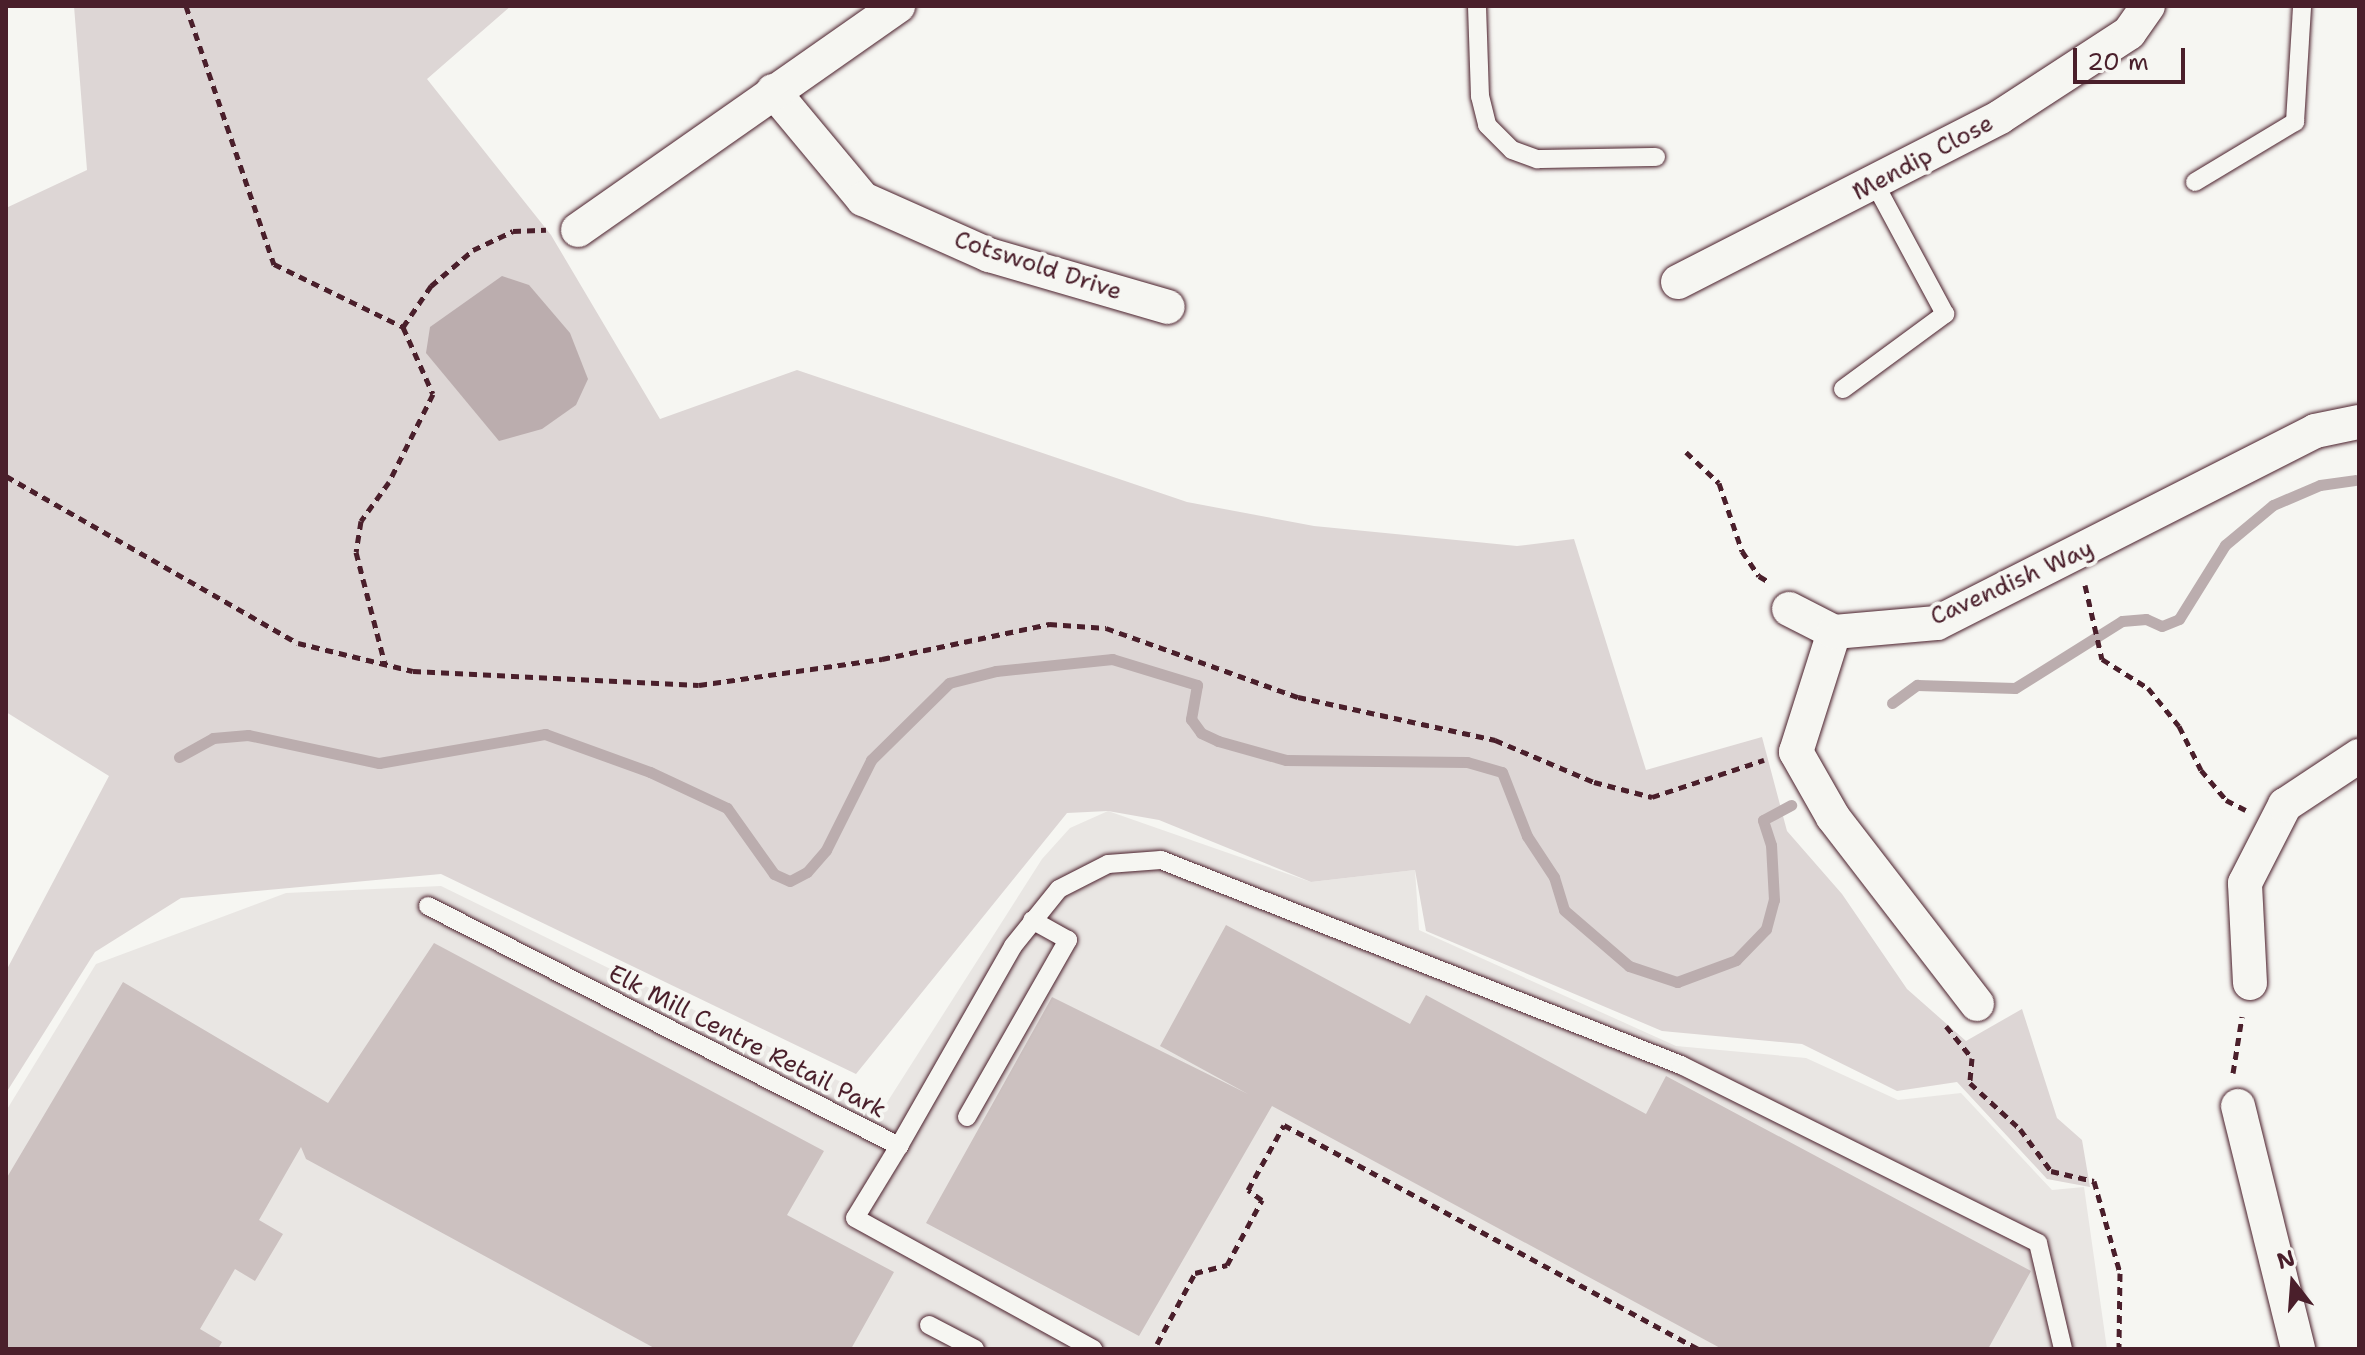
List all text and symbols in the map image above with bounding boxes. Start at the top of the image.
scale bar [2077,32,2189,82]
text: 20 m [2087,46,2149,78]
street label: Mendip Close [1848,109,1998,207]
street label: Cotswold Drive [950,225,1126,307]
street label: Cavendish Way [1926,534,2098,632]
street label: Elk Mill Centre Retail Park [603,959,891,1125]
north arrow [2253,1243,2333,1323]
text: N [2273,1243,2298,1276]

